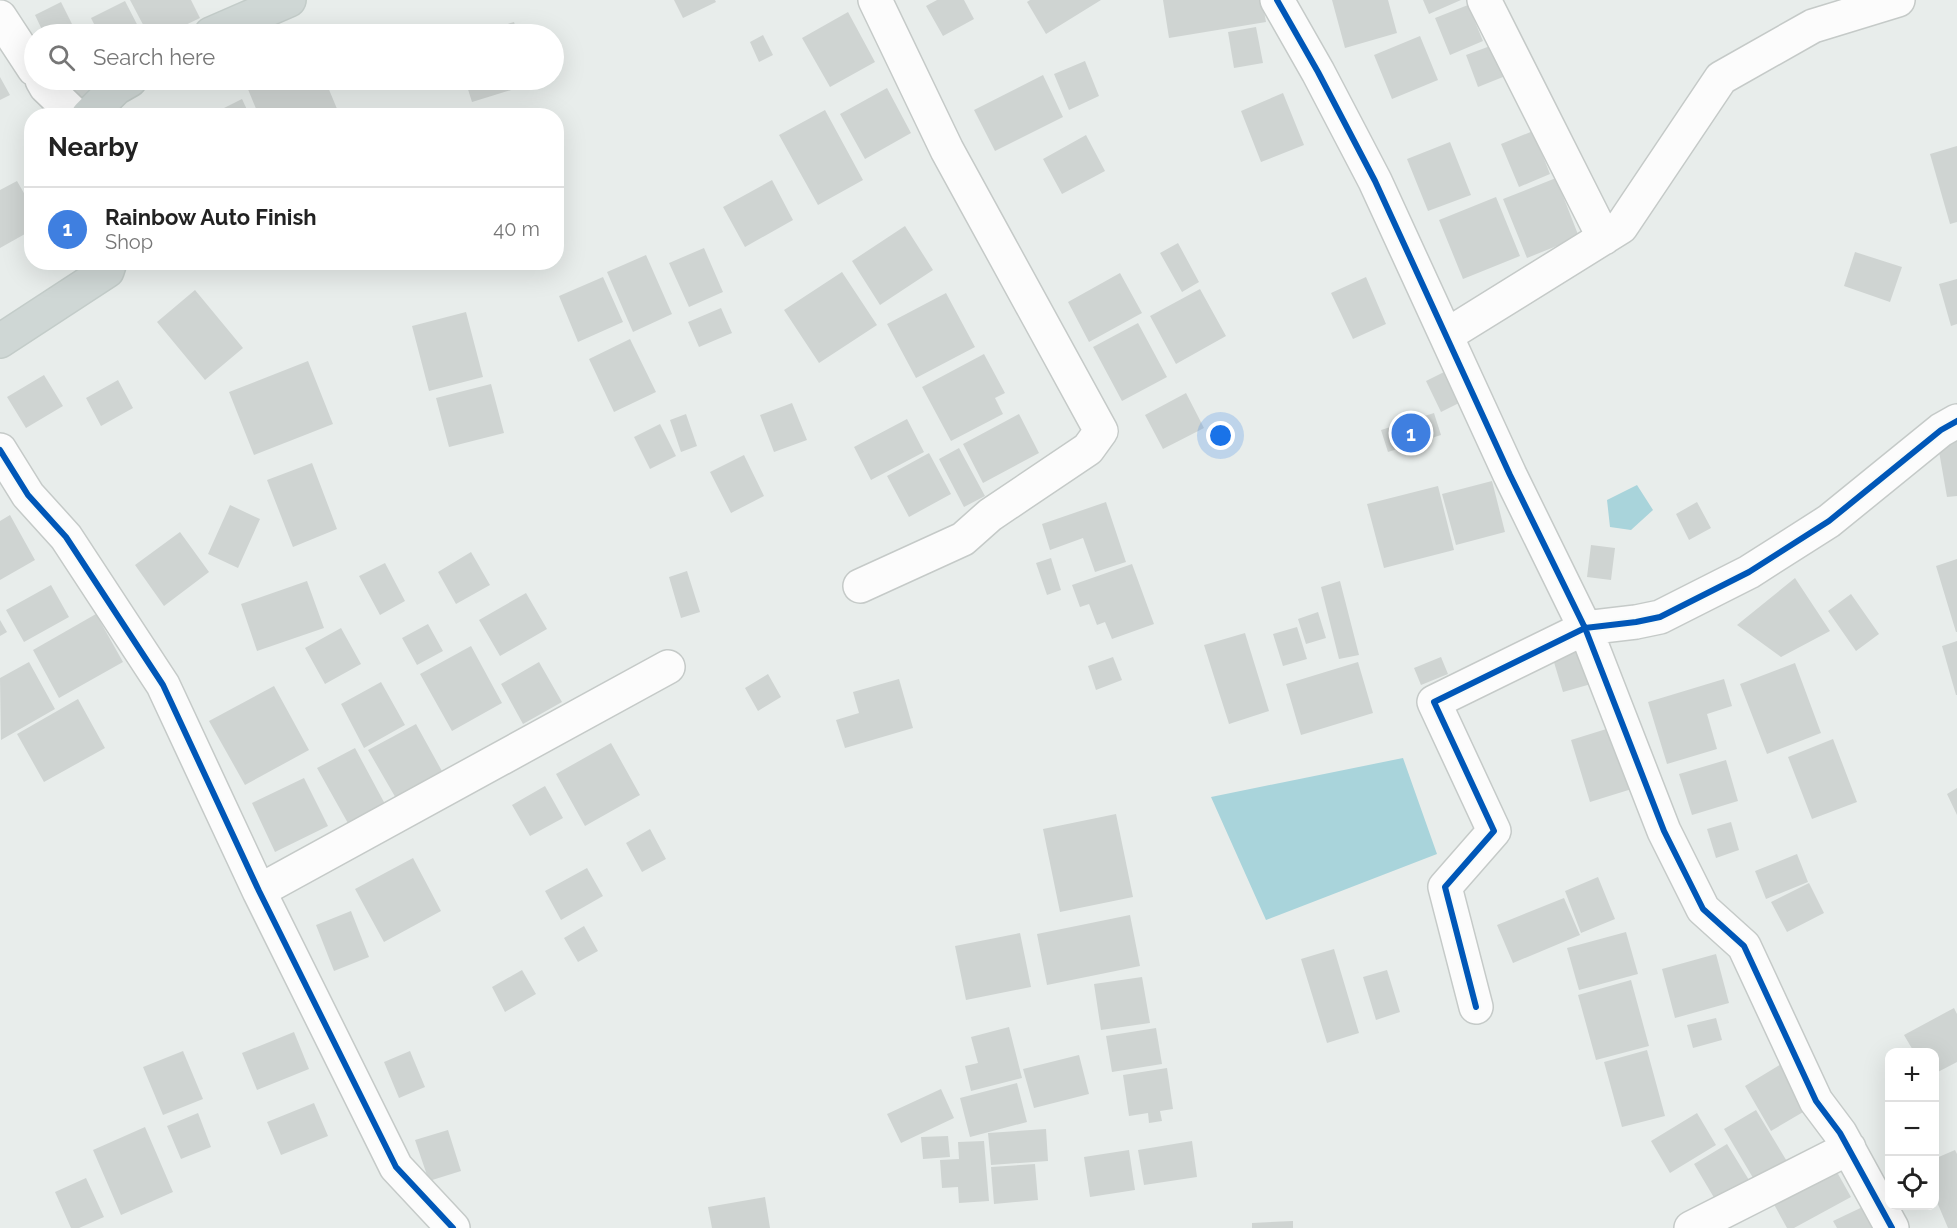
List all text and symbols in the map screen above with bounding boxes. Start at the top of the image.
search box [24,24,564,90]
icon: search [45,41,78,74]
text: Search here [93,44,215,70]
text: Nearby [48,132,138,162]
text: Rainbow Auto Finish [105,204,317,230]
text: 1 [63,217,72,241]
text: 40 m [493,217,540,241]
text: Shop [105,230,153,254]
pin: 1 [1392,410,1430,456]
your location [1206,421,1235,450]
map controls [1885,1048,1939,1210]
button: + [1885,1048,1939,1102]
button: − [1885,1102,1939,1156]
button: locate [1885,1156,1939,1210]

